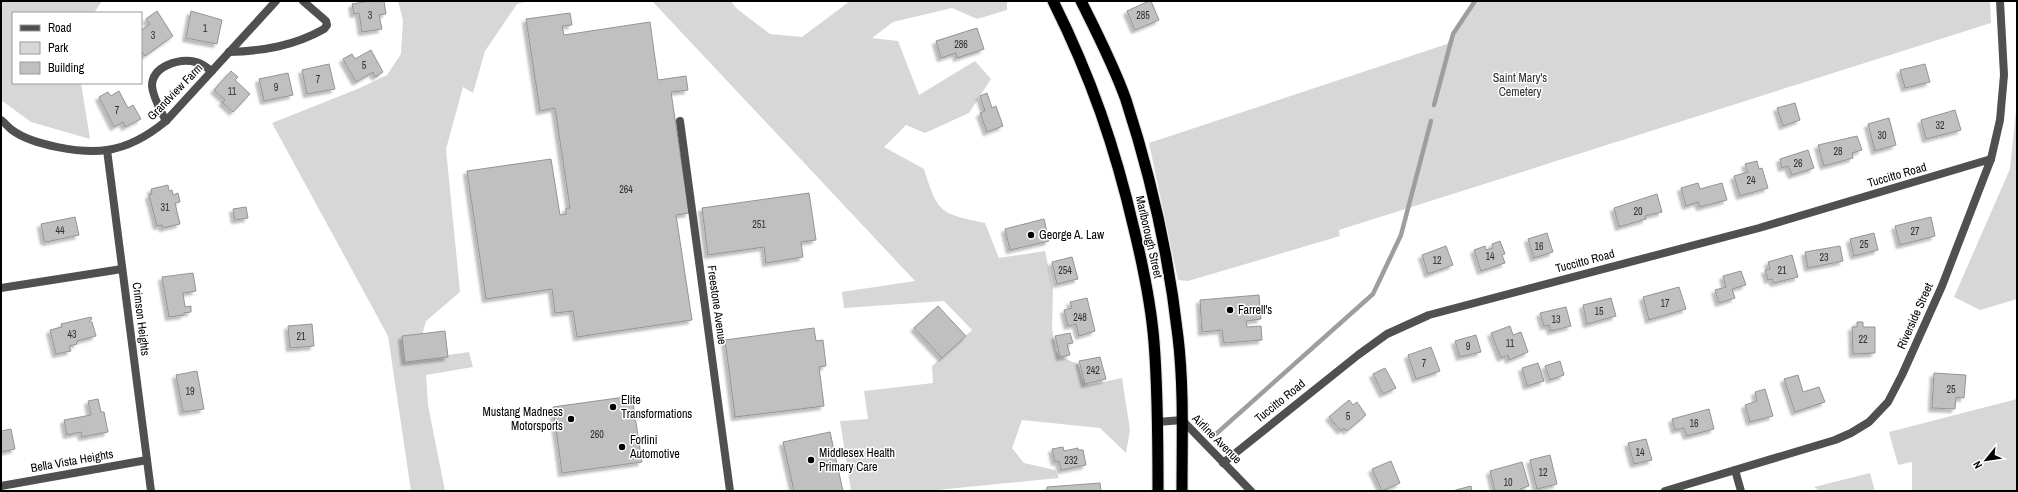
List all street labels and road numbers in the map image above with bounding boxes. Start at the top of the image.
street label: Grandview Farm [144,60,206,124]
street label: Tuccitto Road [1866,159,1928,191]
street label: Marlborough Street [1132,194,1166,280]
street label: Tuccitto Road [1554,245,1616,277]
street label: Freestone Avenue [704,264,730,346]
street label: Riverside Street [1893,280,1937,352]
street label: Crimson Heights [129,281,153,357]
street label: Tuccitto Road [1251,376,1309,426]
street label: Airline Avenue [1188,410,1245,467]
street label: Bella Vista Heights [29,446,115,476]

